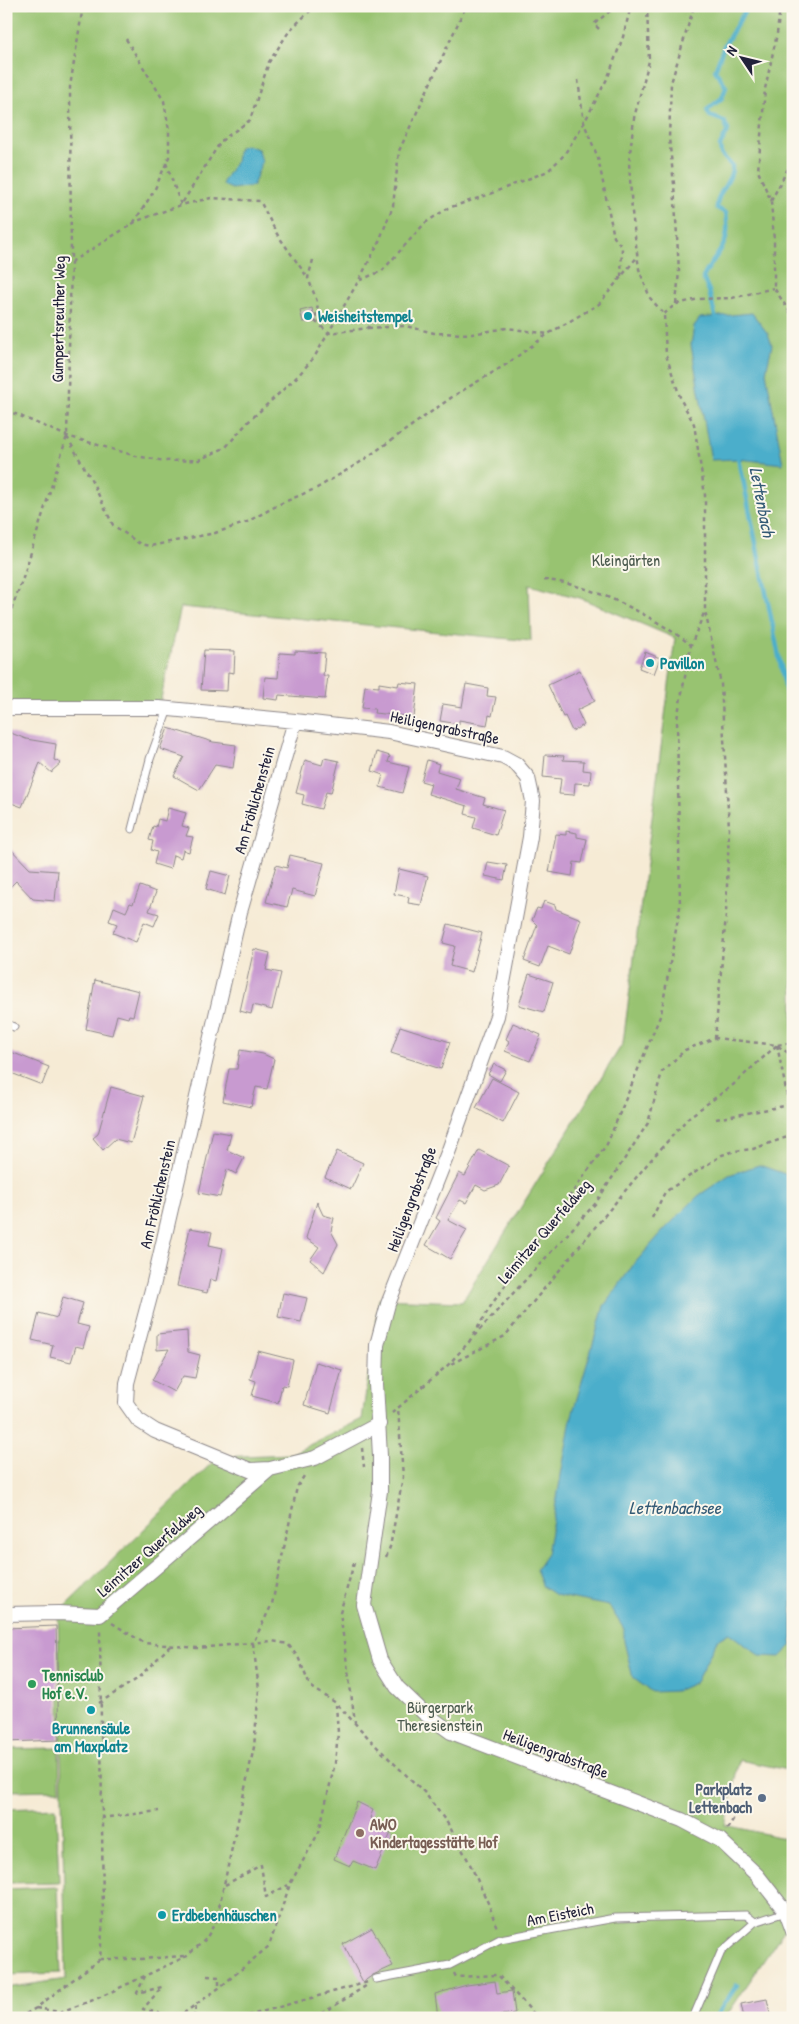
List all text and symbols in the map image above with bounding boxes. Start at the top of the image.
north arrow [716,32,766,82]
text: N [721,41,741,59]
street label: Gumpertsreuther Weg [46,255,70,383]
place label: Weisheitstempel [318,305,413,328]
marker: Weisheitstempel [302,310,314,322]
water label: Lettenbach [743,465,782,540]
park label: Kleingärten [592,549,660,571]
place label: Pavillon [660,652,705,674]
marker: Pavillon [644,657,656,669]
street label: Heiligengrabstraße [388,705,502,749]
street label: Am Fröhlichenstein [228,744,280,856]
street label: Am Fröhlichenstein [134,1137,180,1251]
street label: Heiligengrabstraße [381,1143,441,1255]
street label: Leimitzer Querfeldweg [492,1174,596,1288]
water label: Lettenbachsee [629,1495,722,1520]
street label: Leimitzer Querfeldweg [92,1498,206,1602]
place label: Tennisclub Hof e.V. [41,1664,104,1704]
marker: Tennisclub Hof e.V. [26,1678,38,1690]
park label: Bürgerpark Theresienstein [397,1696,483,1736]
marker: Brunnensäule am Maxplatz [85,1704,97,1716]
place label: Brunnensäule am Maxplatz [52,1717,131,1758]
street label: Heiligengrabstraße [500,1723,612,1783]
place label: Parkplatz Lettenbach [689,1778,752,1818]
marker: Parkplatz Lettenbach [756,1792,768,1804]
place label: AWO Kindertagesstätte Hof [370,1813,498,1854]
marker: AWO Kindertagesstätte Hof [354,1827,366,1839]
street label: Am Eisteich [525,1897,596,1931]
place label: Erdbebenhäuschen [172,1904,277,1926]
marker: Erdbebenhäuschen [156,1909,168,1921]

